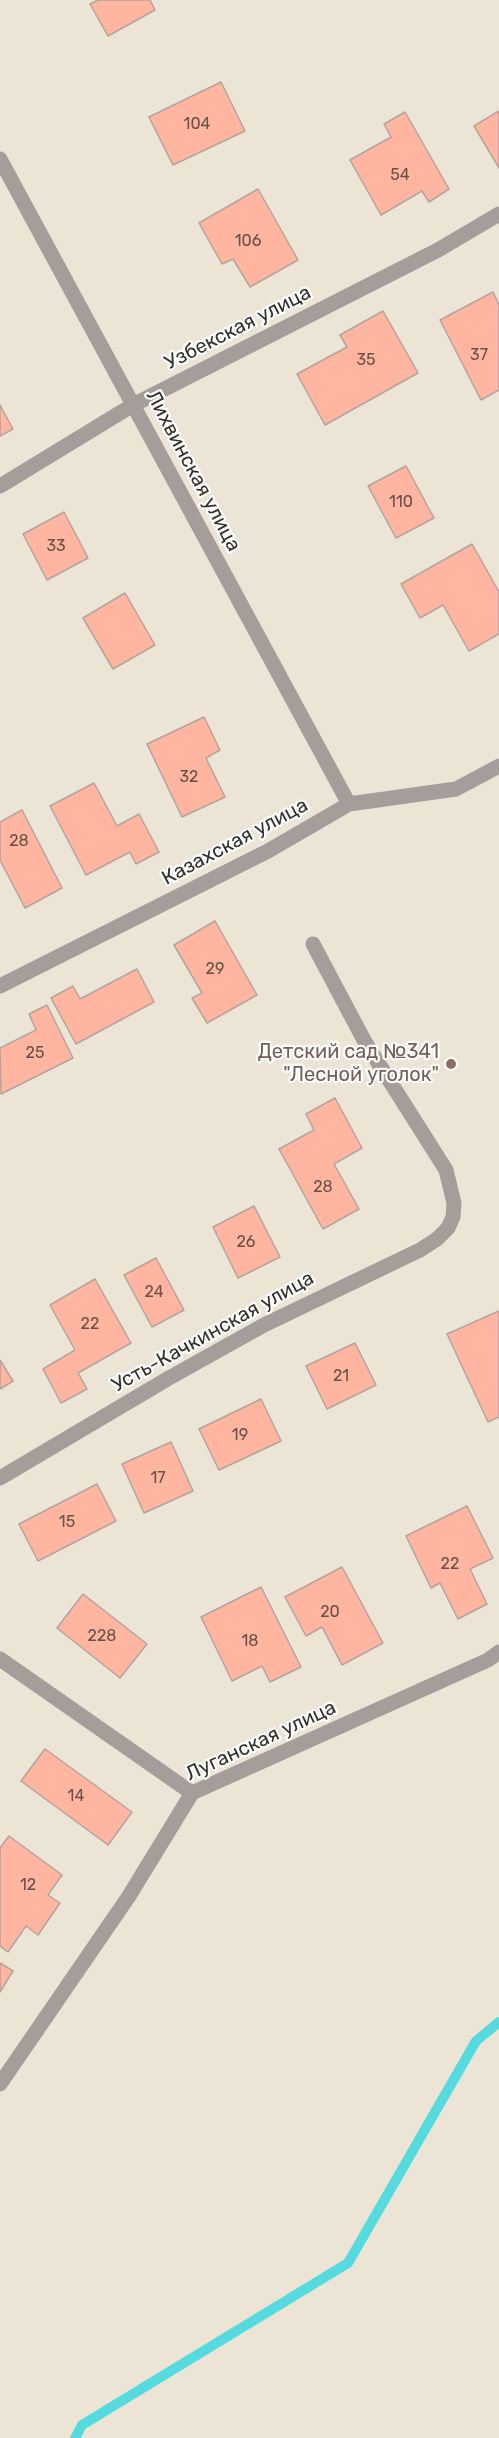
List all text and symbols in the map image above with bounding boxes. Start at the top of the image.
house number: 104 [184,114,210,134]
house number: 54 [390,165,410,185]
house number: 106 [235,231,261,251]
street label: Узбекская улица [161,281,315,375]
house number: 37 [470,345,488,365]
house number: 35 [356,350,376,370]
street label: Лихвинская улица [140,386,246,556]
house number: 110 [389,492,413,512]
house number: 33 [46,536,66,556]
house number: 32 [179,767,199,787]
street label: Казахская улица [158,793,312,891]
house number: 28 [9,831,29,851]
house number: 29 [206,959,224,979]
place label: Детский сад №341 "Лесной уголок" [258,1040,439,1087]
house number: 25 [26,1043,44,1063]
marker: Детский сад №341 "Лесной уголок" [444,1057,458,1071]
house number: 28 [313,1177,333,1197]
house number: 26 [236,1232,256,1252]
street label: Усть-Качкинская улица [108,1266,318,1398]
house number: 24 [144,1282,164,1302]
house number: 22 [81,1314,99,1334]
house number: 21 [333,1366,349,1386]
house number: 19 [232,1425,248,1445]
house number: 17 [150,1468,166,1488]
house number: 15 [59,1512,75,1532]
house number: 22 [441,1554,459,1574]
house number: 20 [320,1602,340,1622]
house number: 228 [88,1626,116,1646]
house number: 18 [241,1631,259,1651]
street label: Луганская улица [182,1696,340,1786]
house number: 14 [68,1786,84,1806]
house number: 12 [20,1875,36,1895]

